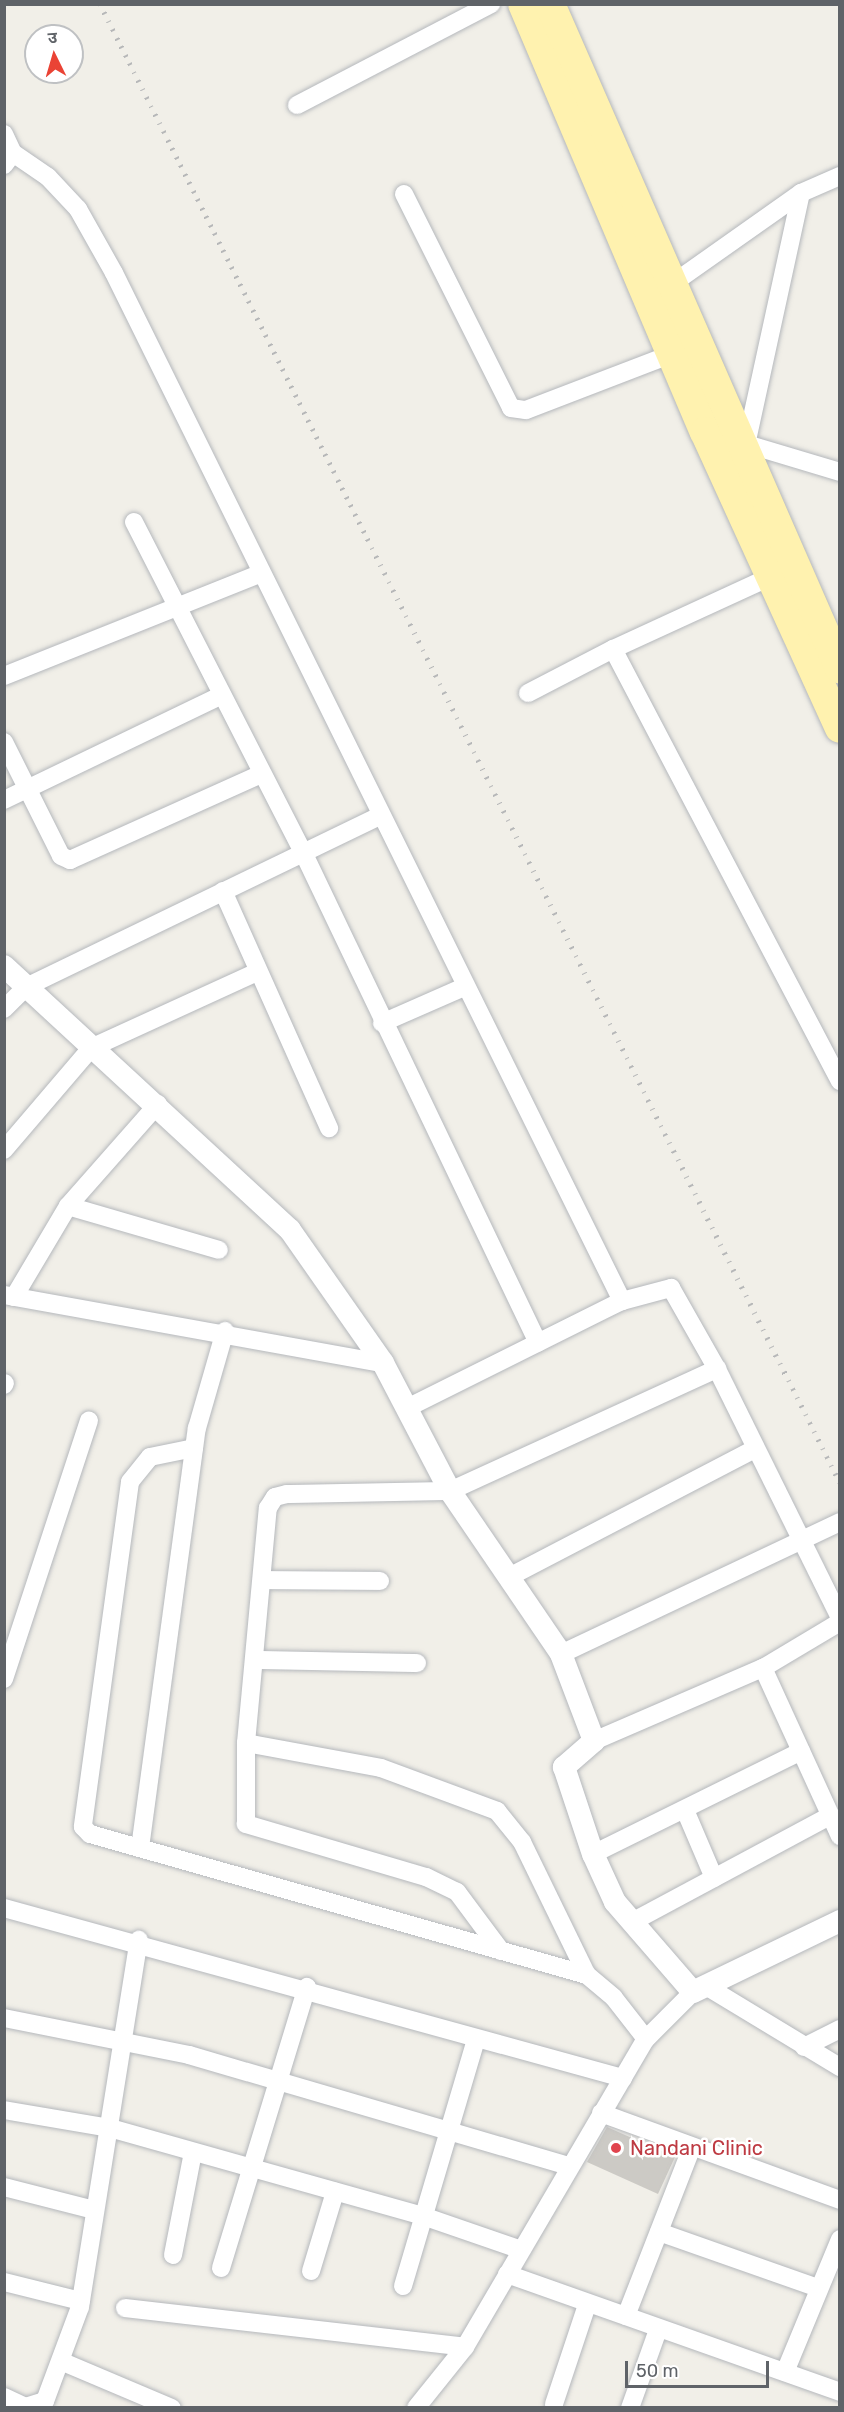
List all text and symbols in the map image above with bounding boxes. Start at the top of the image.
north arrow [24,24,84,84]
text: उ [47,28,58,47]
place label: Nandani Clinic [630,2136,763,2160]
marker: Nandani Clinic [607,2139,625,2157]
scale bar [628,2349,772,2387]
text: 50 m [636,2360,679,2382]

